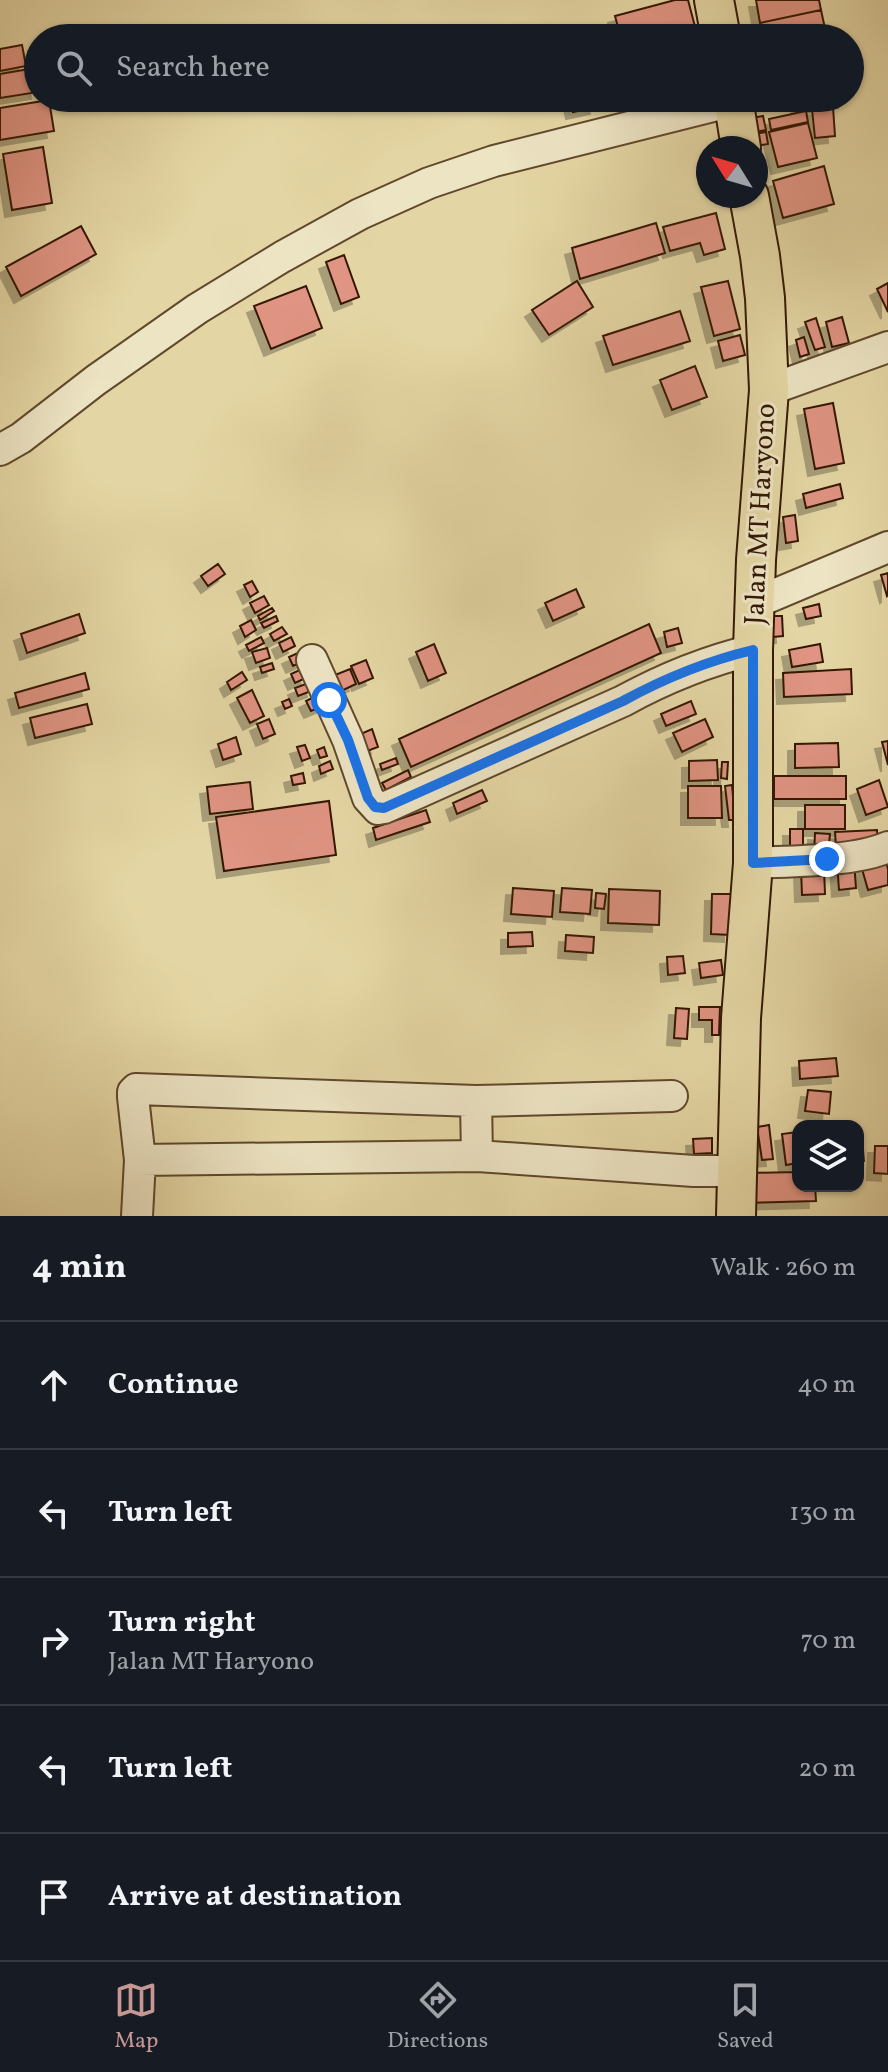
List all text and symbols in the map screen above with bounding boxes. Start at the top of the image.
search box [24,24,864,112]
icon: search [52,46,96,90]
text: Search here [116,47,270,89]
north arrow [696,136,768,208]
street label: Jalan MT Haryono [736,402,786,626]
route start [311,682,347,718]
route end [809,841,845,877]
map controls [792,1120,864,1192]
button: layers [792,1120,864,1192]
text: 4 min [32,1245,127,1292]
text: Walk · 260 m [710,1250,856,1286]
icon: ahead [32,1363,76,1407]
text: Continue [108,1364,239,1406]
text: 40 m [797,1367,856,1403]
icon: left [32,1491,76,1535]
text: Turn left [108,1492,232,1534]
text: 130 m [789,1495,856,1531]
text: Turn right [108,1602,256,1644]
icon: right [32,1619,76,1663]
text: 70 m [801,1623,856,1659]
text: Jalan MT Haryono [108,1644,314,1680]
icon: left [32,1747,76,1791]
text: Turn left [108,1748,232,1790]
text: 20 m [798,1751,856,1787]
icon: arrive [32,1875,76,1919]
text: Arrive at destination [108,1876,402,1918]
tab: Map [114,1978,158,2057]
tab: Directions [387,1978,488,2057]
tab: Saved [717,1978,774,2057]

